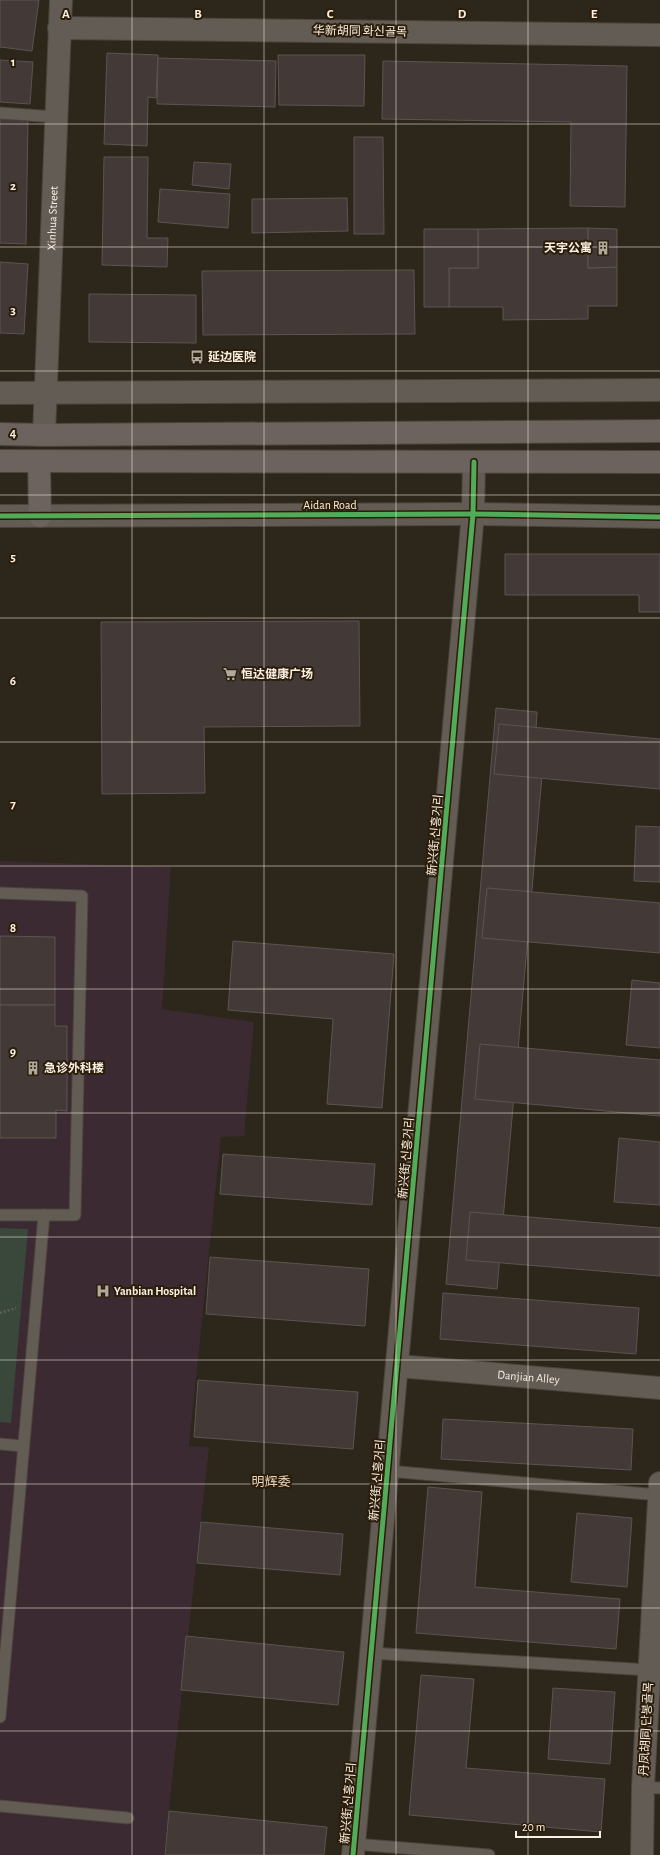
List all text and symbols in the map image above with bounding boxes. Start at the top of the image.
text: A [62,8,70,21]
text: B [194,8,202,21]
text: C [327,8,334,21]
text: D [458,8,467,21]
text: E [591,8,598,21]
street label: 华新胡同 화신골목 [313,23,407,38]
text: 1 [11,56,15,69]
text: 2 [10,180,16,193]
street label: Xinhua Street [45,186,60,251]
building icon: 天宇公寓 [595,240,611,256]
place label: 天宇公寓 [544,241,592,254]
text: 3 [10,304,16,317]
bus stop icon: 延边医院 [189,349,205,365]
place label: 延边医院 [208,350,256,363]
text: 4 [10,427,17,440]
street label: Aidan Road [303,499,357,511]
text: 5 [10,551,16,564]
supermarket icon: 恒达健康广场 [222,666,238,682]
place label: 恒达健康广场 [241,667,313,680]
text: 6 [10,675,16,688]
street label: 新兴街 신흥거리 [424,793,445,876]
text: 7 [10,798,16,811]
text: 8 [10,922,16,935]
text: 9 [10,1046,16,1059]
building icon: 急诊外科楼 [25,1060,41,1076]
place label: 急诊外科楼 [44,1061,104,1074]
street label: 新兴街 신흥거리 [395,1116,416,1199]
hospital icon: Yanbian Hospital [95,1283,111,1299]
place label: Yanbian Hospital [114,1285,196,1297]
street label: Danjian Alley [497,1368,560,1387]
street label: 新兴街 신흥거리 [366,1438,387,1521]
district label: 明辉委 [251,1475,291,1489]
street label: 丹凤胡同 단봉골목 [638,1682,654,1776]
street label: 新兴街 신흥거리 [337,1761,358,1844]
scale bar [516,1813,600,1839]
text: 20 m [522,1821,545,1833]

